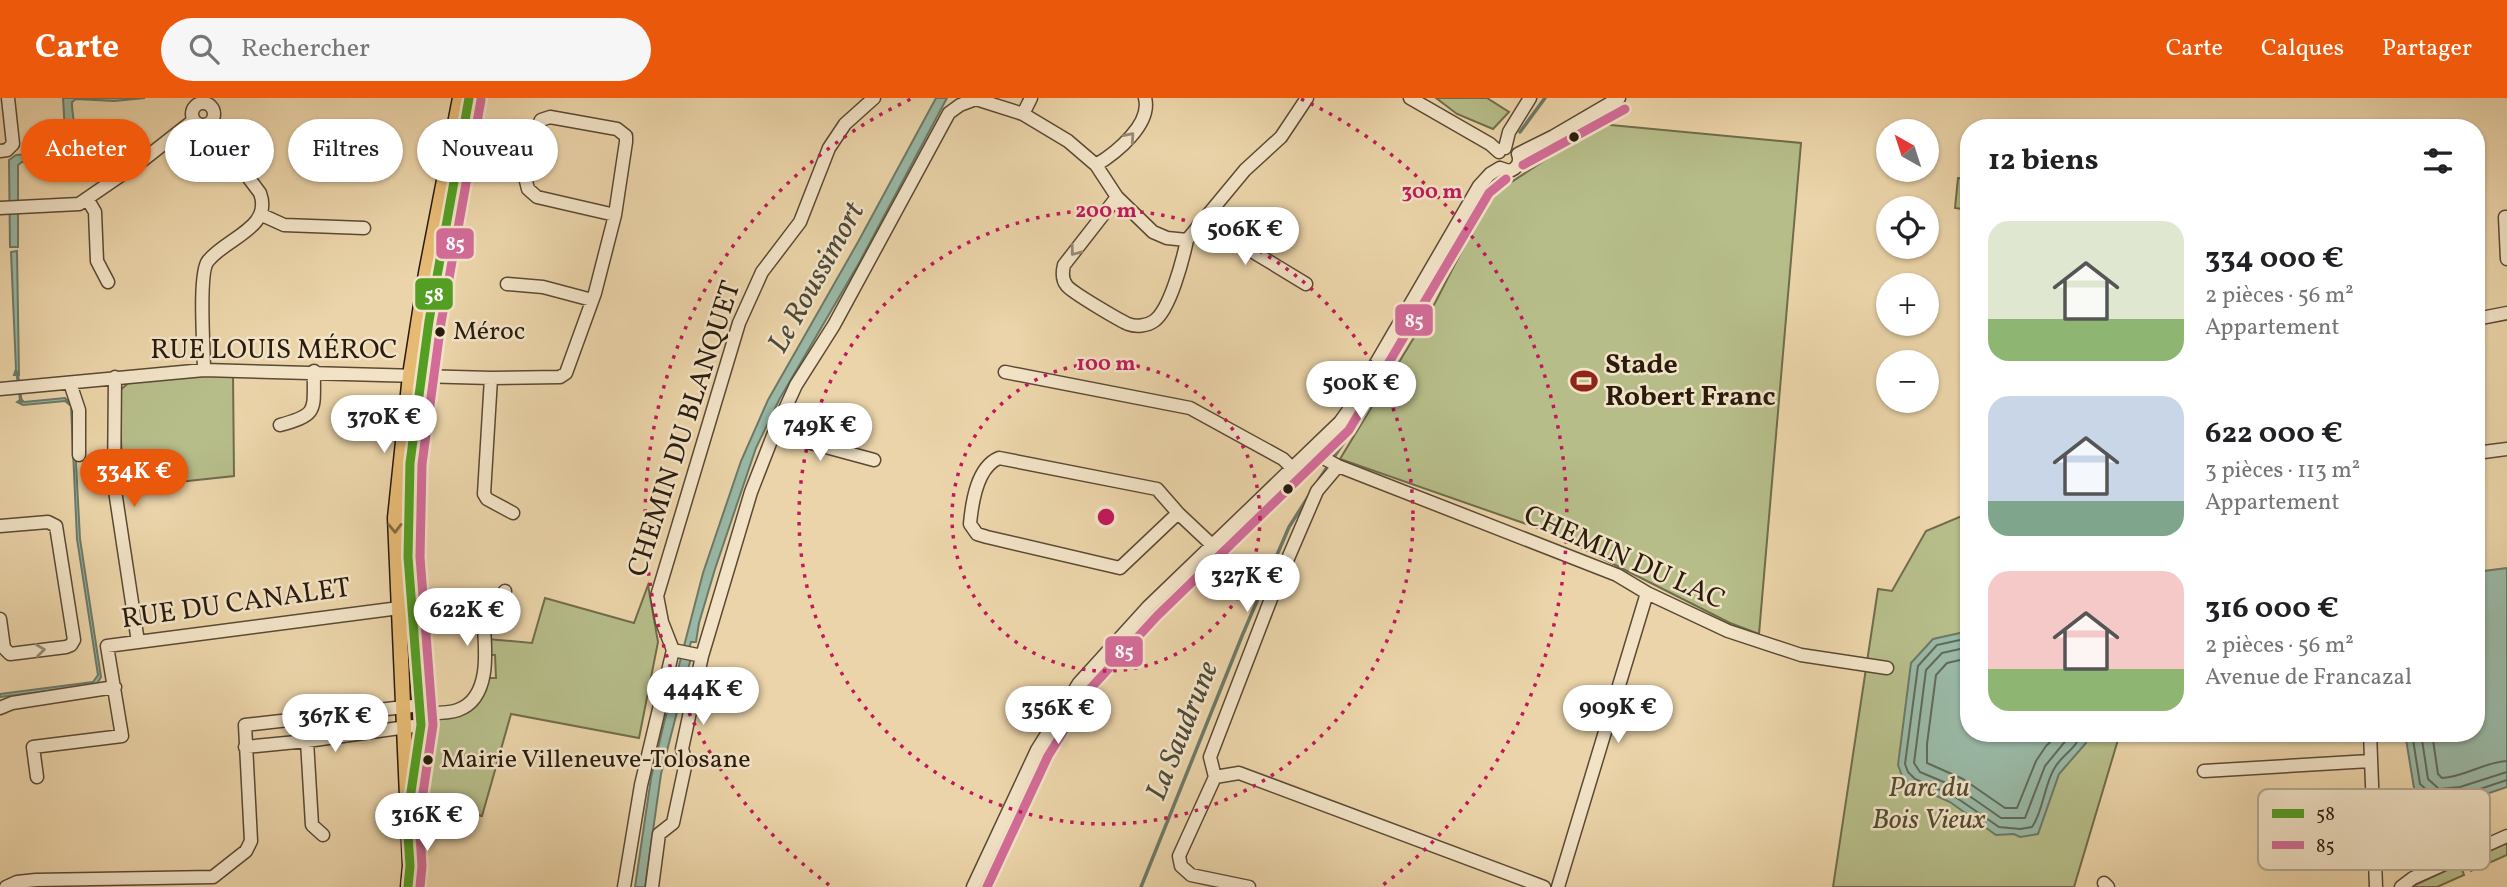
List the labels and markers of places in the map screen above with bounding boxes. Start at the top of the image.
unlabelled marker [1567,130,1581,144]
pin: 506K € [1188,208,1302,267]
place label: Méroc [453,314,525,350]
marker: Méroc [433,325,447,339]
place label: Stade Robert Franc [1605,346,1776,417]
pin: 500K € [1304,362,1418,421]
sports icon: Stade Robert Franc [1569,366,1599,396]
pin: 370K € [327,396,441,455]
pin: 749K € [763,404,877,463]
pin: 334K € [77,450,191,509]
unlabelled marker [1281,482,1295,496]
centre of rings [1094,505,1118,529]
pin: 327K € [1190,554,1304,614]
pin: 622K € [410,588,524,648]
pin: 444K € [646,668,760,727]
pin: 356K € [1001,686,1115,746]
pin: 909K € [1561,686,1675,745]
pin: 367K € [278,694,392,754]
place label: Mairie Villeneuve-Tolosane [441,742,751,778]
marker: Mairie Villeneuve-Tolosane [421,753,435,767]
pin: 316K € [370,794,484,853]

